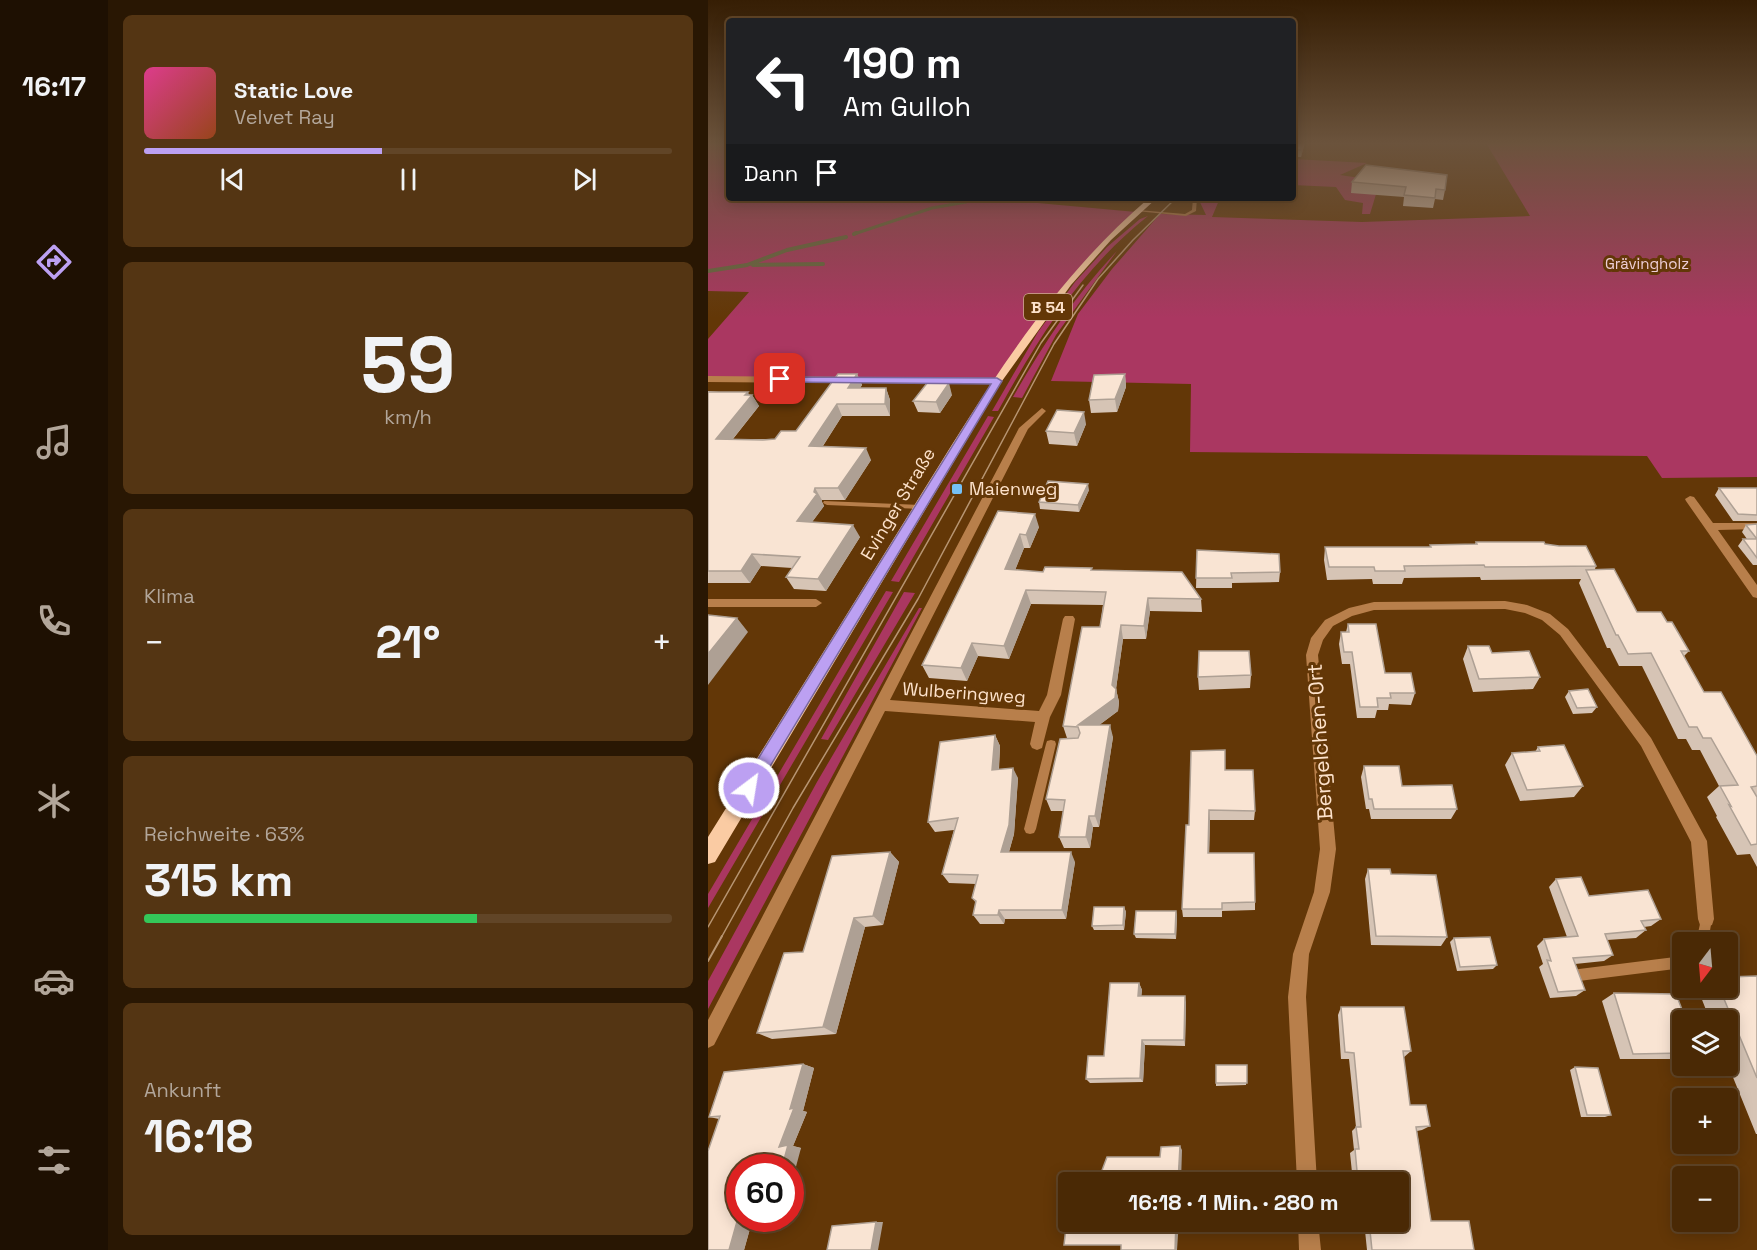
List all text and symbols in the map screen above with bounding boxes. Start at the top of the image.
text: 190 m [843,37,962,90]
icon: left [744,42,822,120]
text: 16:17 [22,69,86,104]
text: Static Love [234,76,353,104]
text: Am Gulloh [843,89,971,124]
text: Velvet Ray [234,104,335,130]
icon: arrive [810,156,843,189]
text: Dann [744,159,798,187]
icon: previous [216,163,249,196]
icon: pause [392,163,425,196]
icon: next [568,163,601,196]
icon: directions [33,241,75,283]
park label: Grävingholz [1605,254,1689,273]
road number: B 54 [1024,294,1072,320]
text: 59 [360,315,456,415]
pin [754,353,805,404]
icon: arrive [763,362,796,395]
text: km/h [384,404,432,430]
icon: music [33,421,75,463]
street label: Evinger Straße [855,443,940,564]
place label: Maienweg [969,477,1057,500]
marker: Maienweg [950,482,964,496]
text: Klima [144,583,195,609]
icon: phone [33,600,75,642]
text: 21° [376,614,440,671]
text: − [144,622,164,664]
text: + [652,622,672,664]
street label: Bergelchen-Ort [1301,663,1338,821]
street label: Wulberingweg [902,677,1026,708]
position arrow [717,756,781,820]
icon: climate [33,780,75,822]
text: Reichweite · 63% [144,821,305,847]
text: 315 km [144,852,293,909]
north arrow [1672,932,1738,998]
map controls [1672,932,1738,1232]
icon: car [33,960,75,1002]
button: layers [1672,1010,1738,1076]
text: Ankunft [144,1077,222,1103]
button: + [1672,1088,1738,1154]
text: 16:18 [144,1108,253,1165]
icon: filters [33,1139,75,1181]
speed limit sign: 60 [726,1154,804,1232]
button: − [1672,1166,1738,1232]
text: 16:18 · 1 Min. · 280 m [1128,1188,1339,1216]

